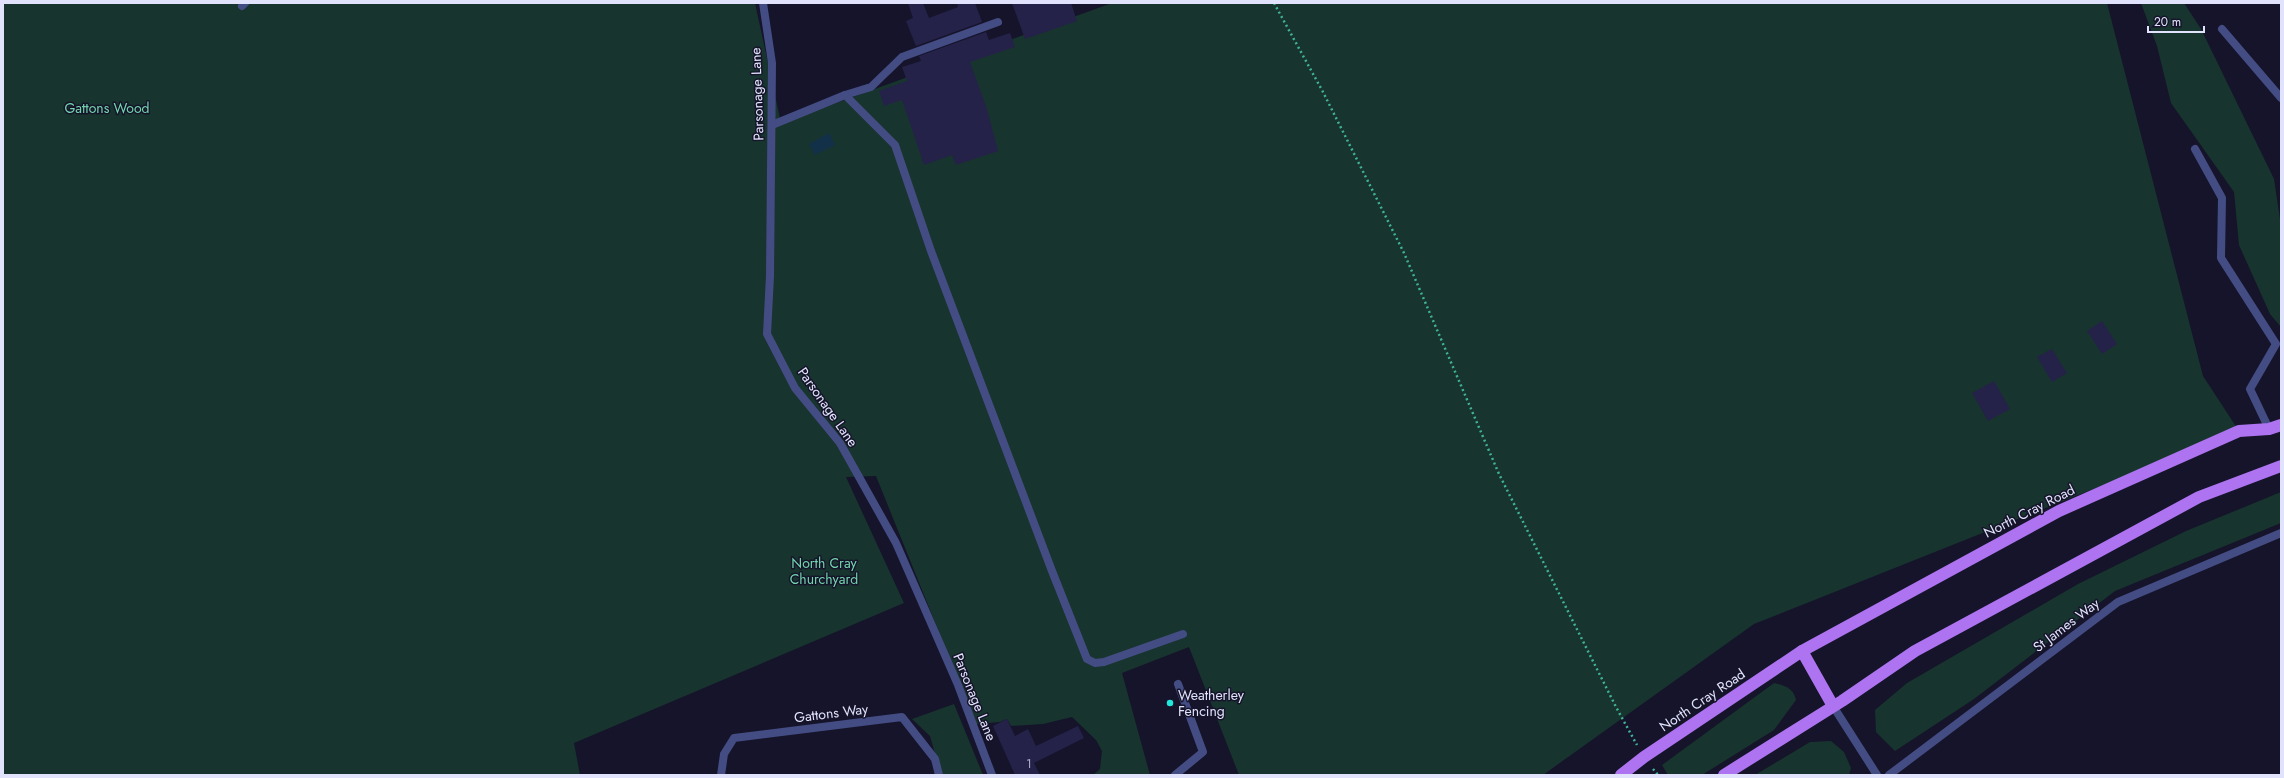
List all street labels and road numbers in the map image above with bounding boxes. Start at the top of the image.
street label: Parsonage Lane [745,47,769,141]
street label: Parsonage Lane [793,363,863,451]
street label: North Cray Road [1980,479,2078,543]
street label: St James Way [2029,593,2104,657]
street label: Parsonage Lane [948,650,1002,744]
street label: North Cray Road [1655,664,1749,736]
street label: Gattons Way [793,698,870,727]

